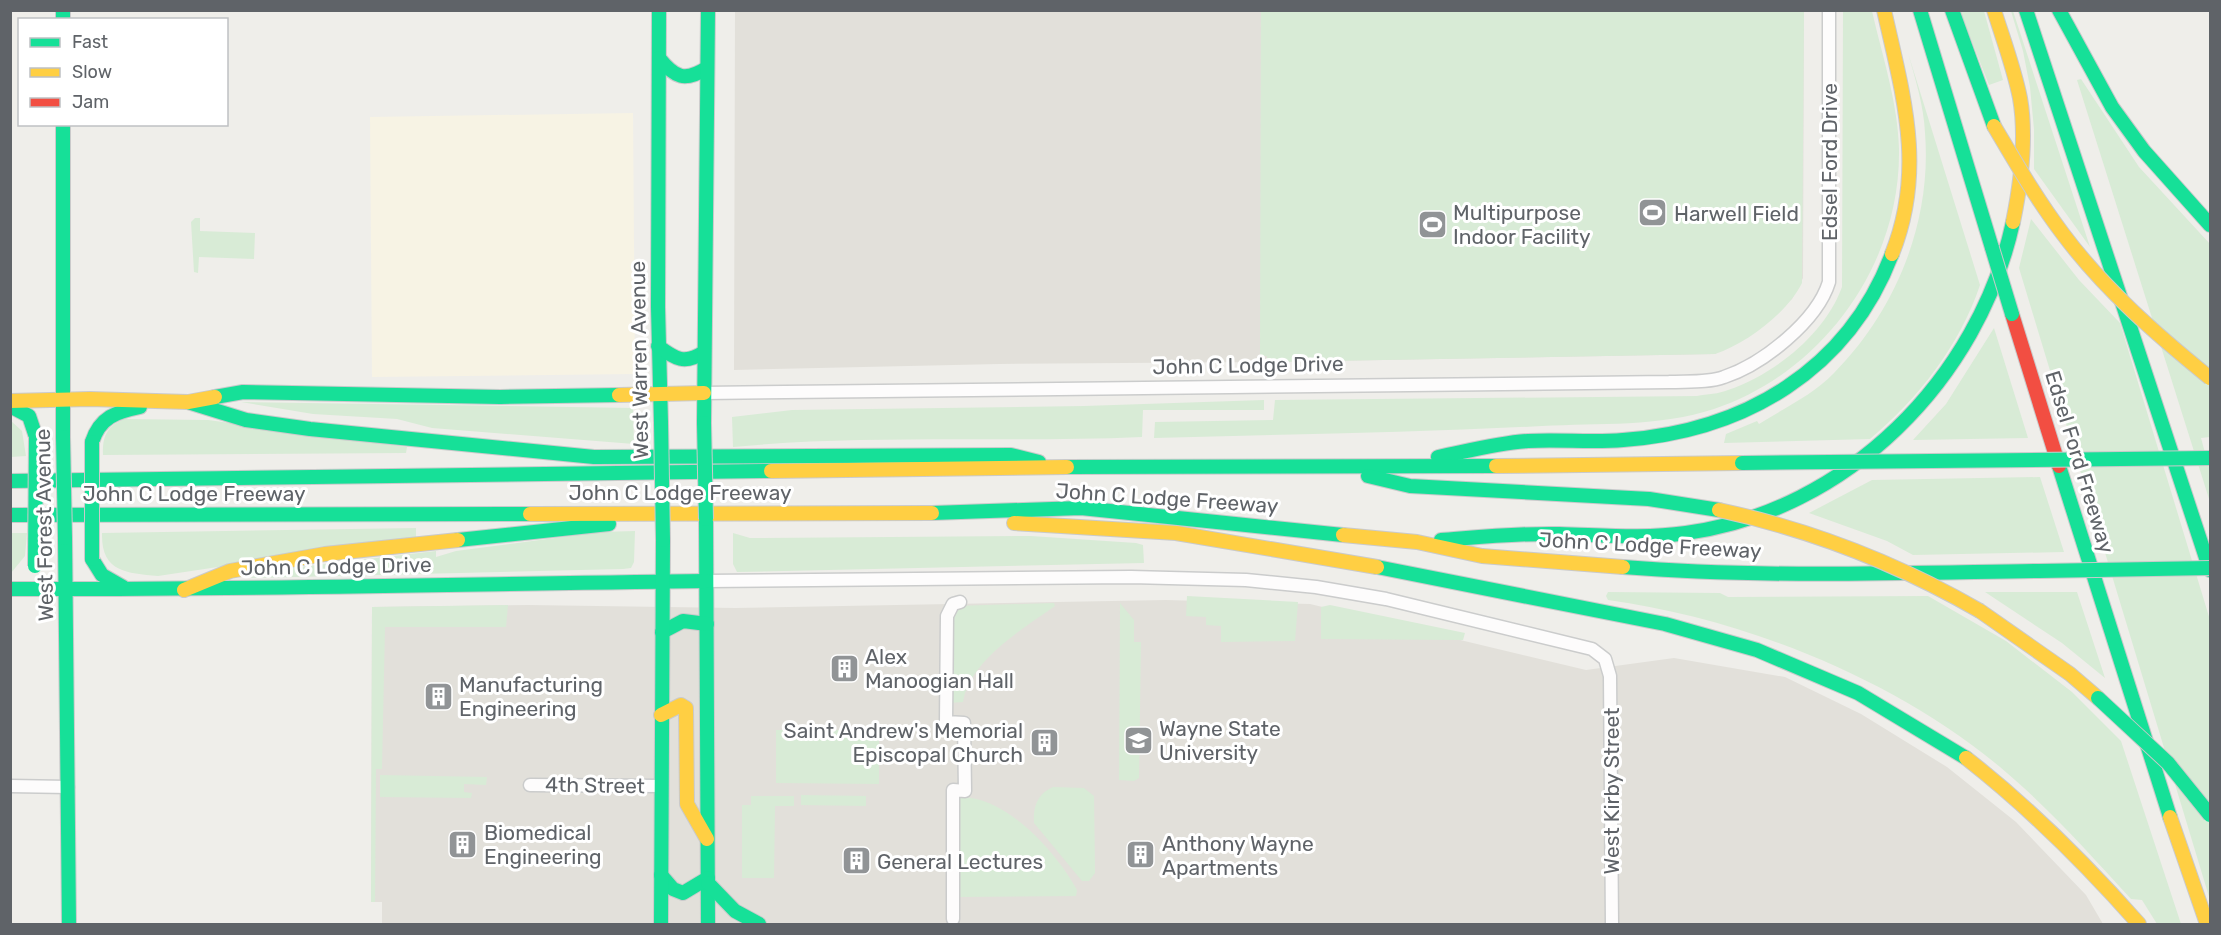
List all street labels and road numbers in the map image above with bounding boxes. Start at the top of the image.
street label: Edsel Ford Drive [1817,83,1842,241]
street label: West Warren Avenue [625,261,653,459]
street label: John C Lodge Drive [1152,351,1344,379]
street label: Edsel Ford Freeway [2040,368,2120,557]
street label: West Forest Avenue [30,428,58,622]
street label: John C Lodge Freeway [1055,478,1280,518]
street label: John C Lodge Freeway [568,480,792,505]
street label: John C Lodge Freeway [82,481,306,506]
street label: John C Lodge Freeway [1538,527,1762,563]
street label: John C Lodge Drive [240,552,432,580]
street label: West Kirby Street [1599,708,1624,874]
street label: 4th Street [545,772,645,798]

